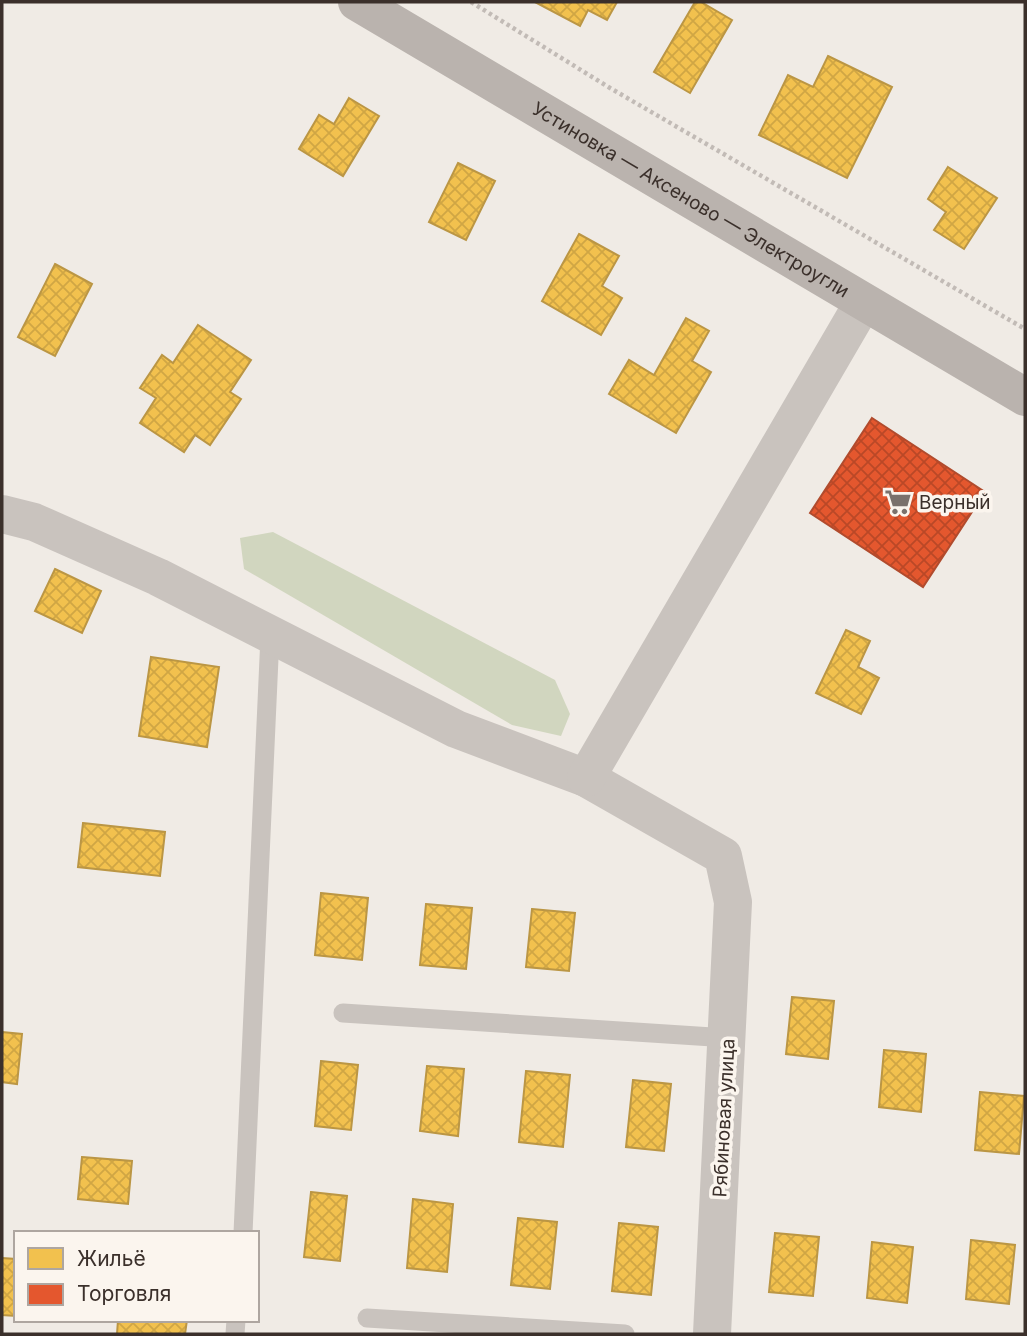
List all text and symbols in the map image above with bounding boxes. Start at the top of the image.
street label: Устиновка — Аксеново — Электроугли [528,97,854,302]
supermarket icon: Верный [883,487,913,517]
place label: Верный [919,491,991,514]
street label: Рябиновая улица [708,1038,740,1198]
legend [14,1231,259,1322]
text: Жильё [77,1246,146,1271]
text: Торговля [77,1281,171,1306]

